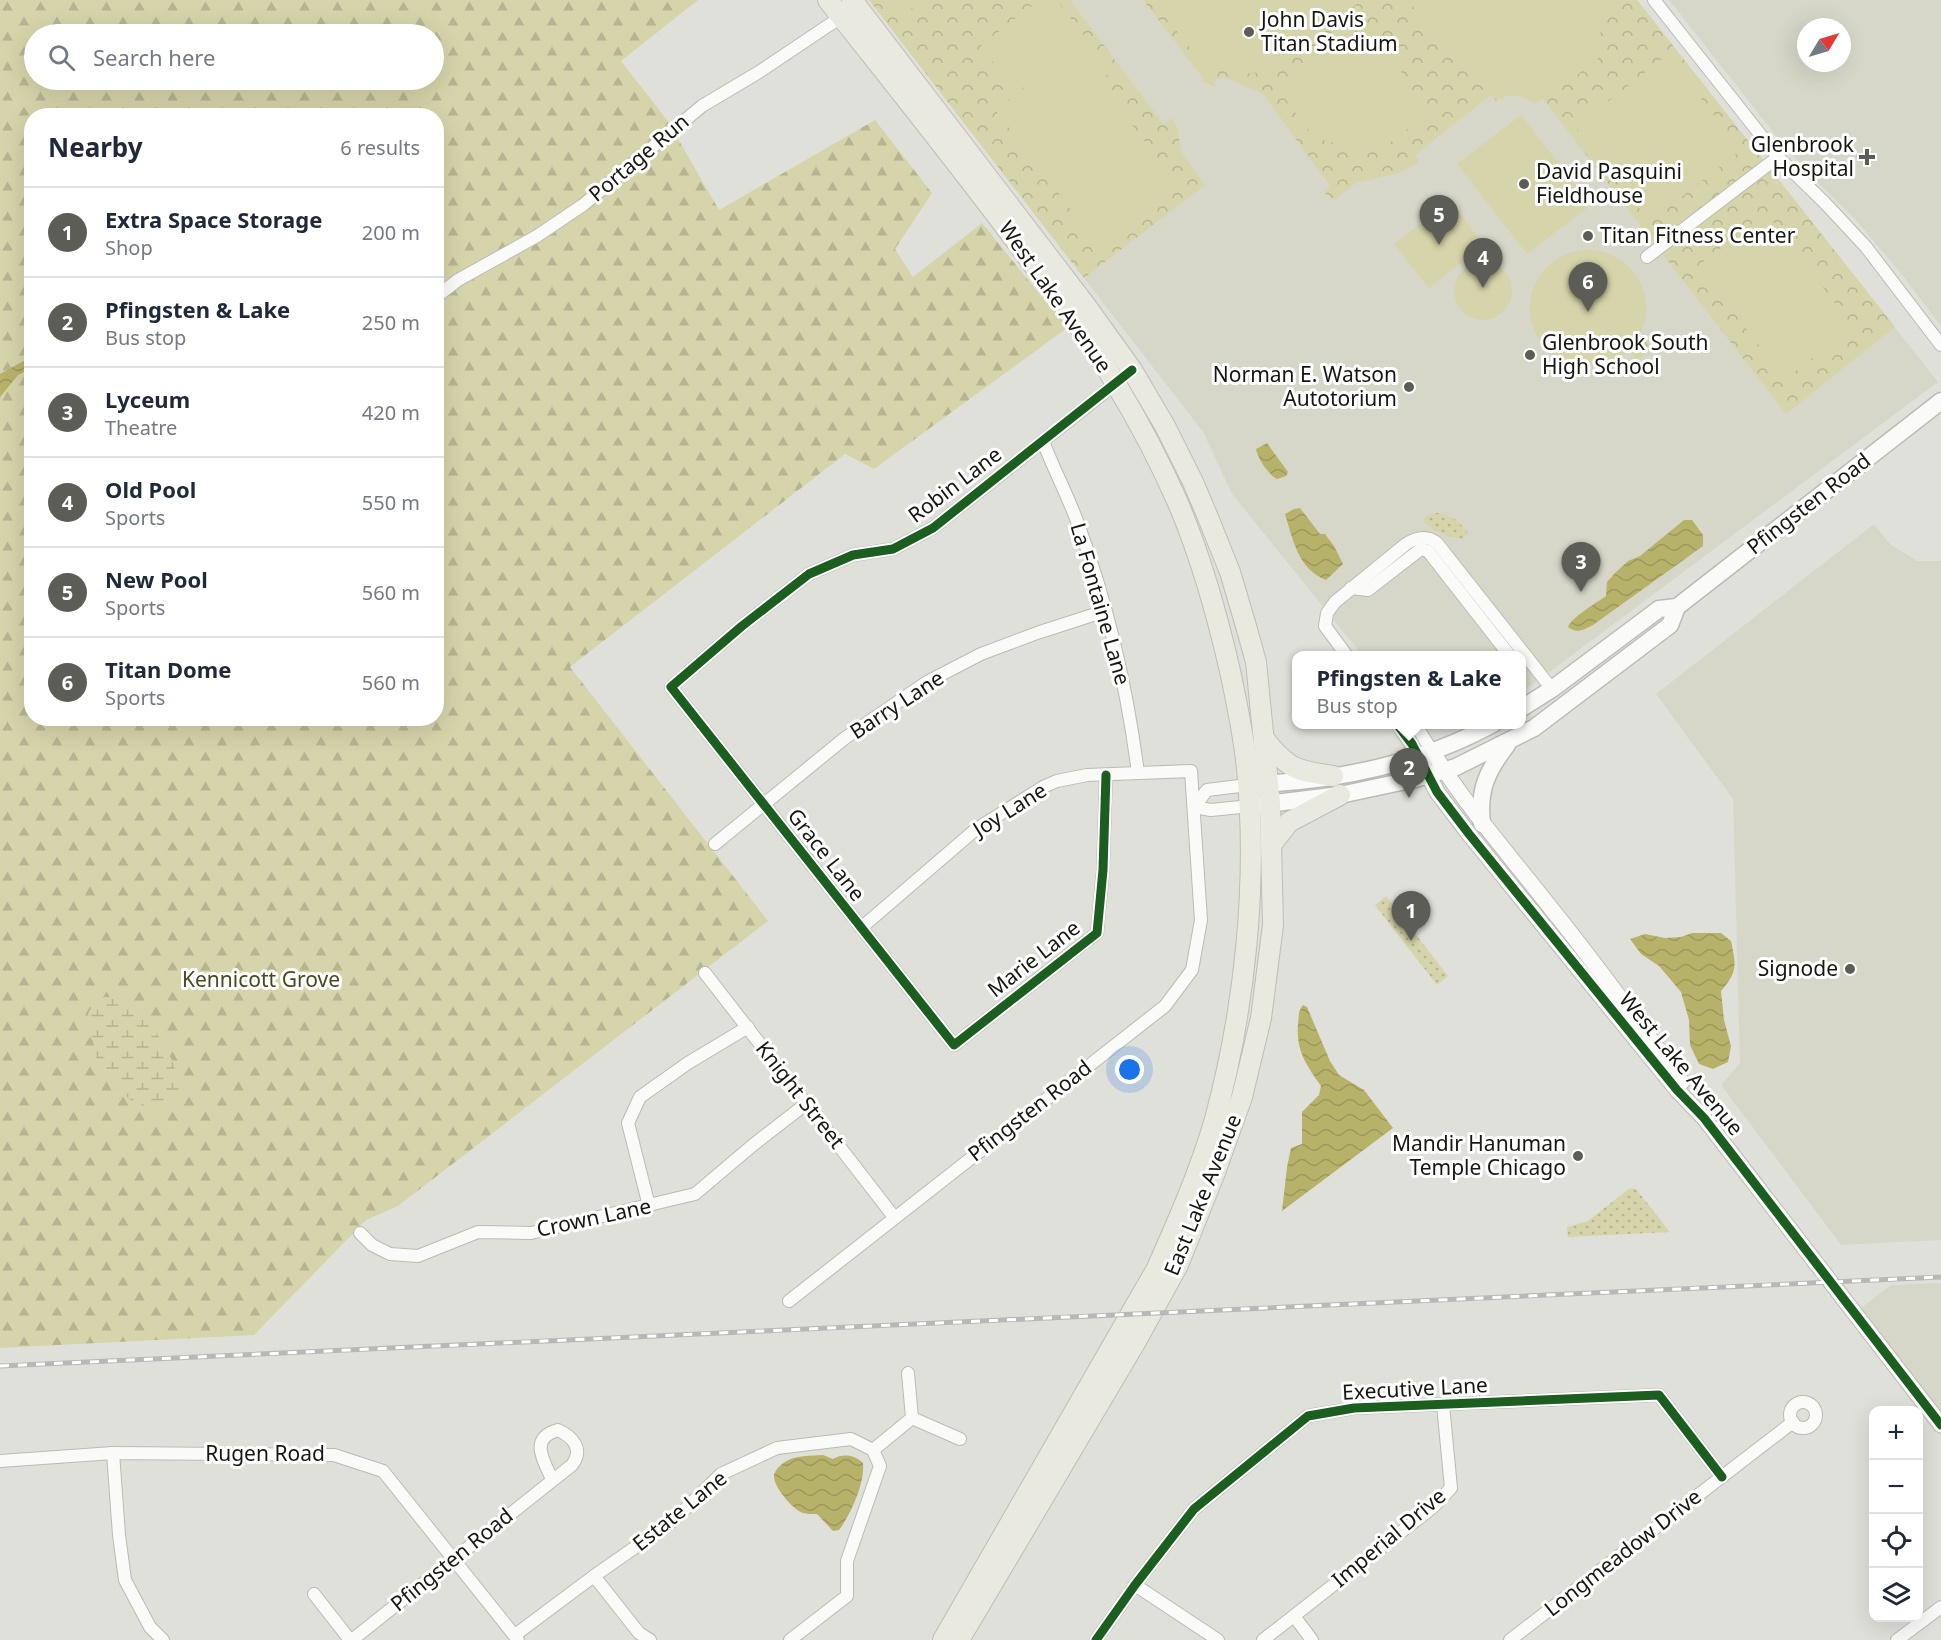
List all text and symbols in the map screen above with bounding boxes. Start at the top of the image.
place label: John Davis Titan Stadium [1259,5,1398,57]
north arrow [1797,18,1851,72]
search box [24,24,444,90]
marker: John Davis Titan Stadium [1242,25,1256,39]
icon: search [45,41,78,74]
text: Search here [93,42,215,72]
street label: Portage Run [582,107,694,207]
text: Nearby [48,129,143,165]
place label: Glenbrook Hospital [1751,130,1855,182]
text: 6 results [340,134,420,161]
marker: Glenbrook Hospital [1858,148,1876,166]
place label: David Pasquini Fieldhouse [1536,157,1682,209]
marker: David Pasquini Fieldhouse [1517,177,1531,191]
pin: 5 [1420,196,1458,245]
text: Extra Space Storage [105,204,322,234]
street label: West Lake Avenue [993,215,1119,378]
text: 1 [62,219,73,246]
text: 200 m [362,219,420,246]
place label: Titan Fitness Center [1600,221,1796,249]
marker: Titan Fitness Center [1581,229,1595,243]
text: Shop [105,234,153,261]
pin: 4 [1464,238,1502,288]
pin: 6 [1568,262,1608,312]
text: Pfingsten & Lake [105,294,290,324]
text: 2 [62,309,73,336]
text: 250 m [362,309,420,336]
text: Bus stop [105,324,186,351]
place label: Glenbrook South High School [1542,328,1709,380]
marker: Glenbrook South High School [1523,348,1537,362]
place label: Norman E. Watson Autotorium [1213,360,1397,412]
marker: Norman E. Watson Autotorium [1402,380,1416,394]
text: Lyceum [105,384,190,414]
text: 3 [62,399,73,426]
text: 420 m [362,399,420,426]
text: Theatre [105,414,177,441]
street label: Robin Lane [902,440,1007,529]
street label: Pfingsten Road [1741,446,1876,560]
text: Old Pool [105,474,196,504]
text: 4 [62,489,73,516]
text: 550 m [362,489,420,516]
text: Sports [105,504,165,531]
street label: La Fontaine Lane [1064,519,1138,688]
pin: 3 [1562,542,1600,592]
text: New Pool [105,564,208,594]
text: 5 [62,579,73,606]
text: 560 m [362,579,420,606]
text: Sports [105,594,165,621]
popup [1292,651,1526,729]
text: Titan Dome [105,654,231,684]
text: Pfingsten & Lake [1316,662,1502,692]
street label: Barry Lane [844,663,949,745]
text: 6 [62,669,73,696]
text: 560 m [362,669,420,696]
text: Sports [105,684,165,711]
text: Bus stop [1316,692,1398,719]
pin: 2 [1390,748,1428,798]
street label: Joy Lane [966,776,1052,844]
street label: Grace Lane [782,802,872,906]
pin: 1 [1392,892,1430,941]
street label: Marie Lane [981,913,1085,1003]
place label: Signode [1758,954,1838,982]
marker: Signode [1843,962,1857,976]
park label: Kennicott Grove [182,965,340,993]
street label: West Lake Avenue [1613,986,1750,1141]
street label: Knight Street [750,1035,852,1154]
street label: Pfingsten Road [962,1053,1097,1167]
your location [1115,1055,1144,1084]
street label: East Lake Avenue [1157,1110,1247,1279]
place label: Mandir Hanuman Temple Chicago [1392,1129,1566,1181]
marker: Mandir Hanuman Temple Chicago [1571,1149,1585,1163]
street label: Crown Lane [534,1191,654,1243]
street label: Executive Lane [1341,1370,1489,1406]
map controls [1869,1406,1923,1622]
button: + [1869,1406,1923,1460]
street label: Rugen Road [205,1439,325,1467]
button: − [1869,1460,1923,1514]
street label: Estate Lane [626,1464,732,1557]
street label: Imperial Drive [1326,1481,1451,1593]
street label: Longmeadow Drive [1538,1482,1707,1622]
street label: Pfingsten Road [384,1501,518,1617]
button: locate [1869,1514,1923,1568]
button: layers [1869,1568,1923,1622]

